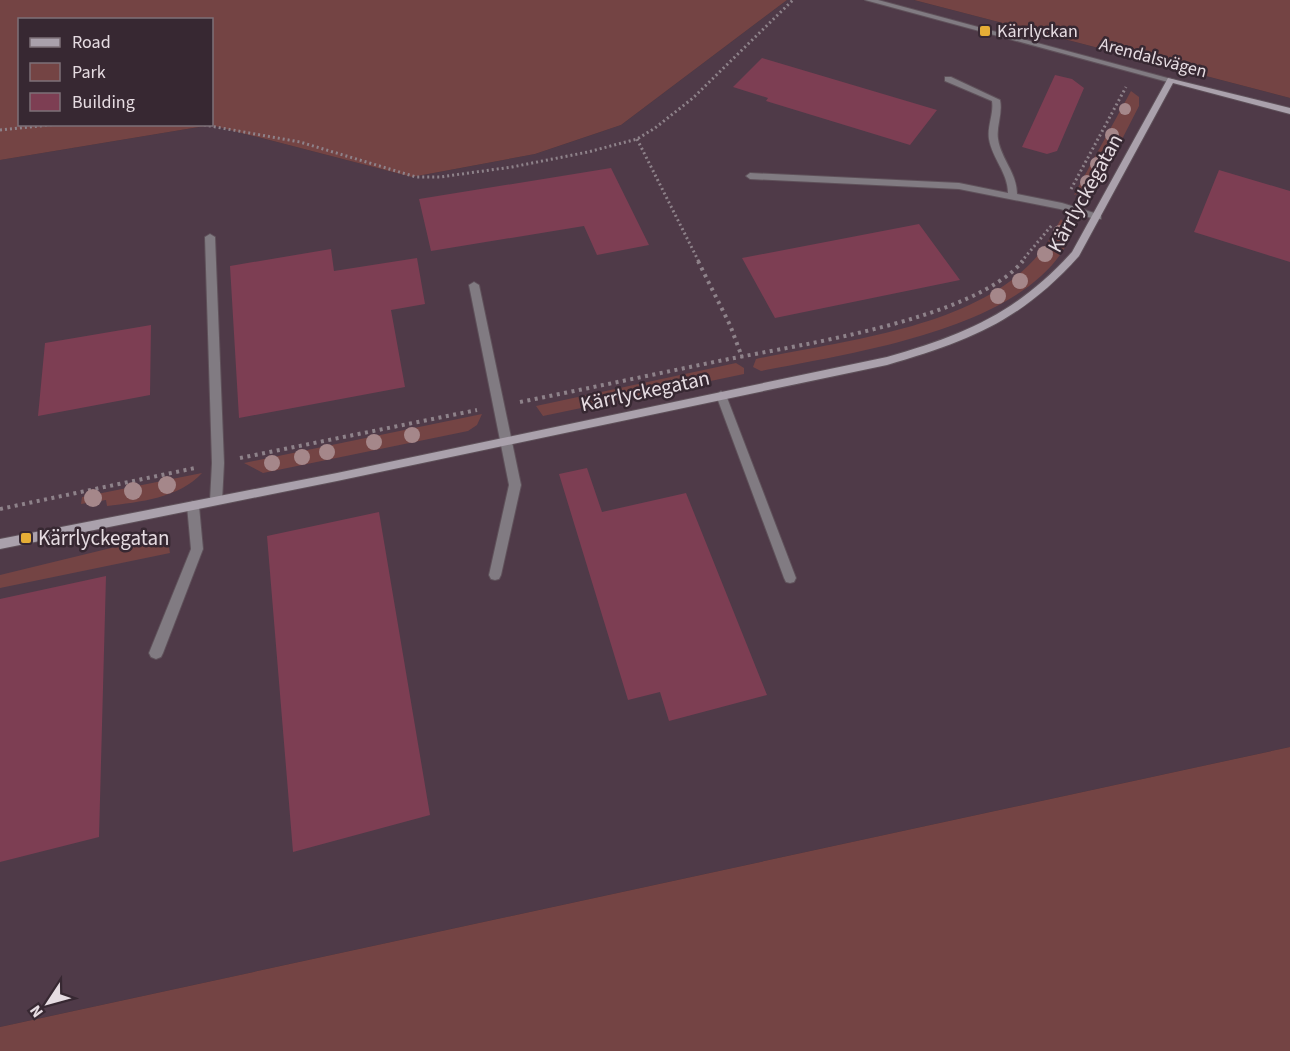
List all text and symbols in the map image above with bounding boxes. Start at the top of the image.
legend [18,18,213,126]
place label: Kärrlyckan [997,19,1078,44]
marker: Kärrlyckan [978,24,992,38]
text: Road [72,30,111,55]
street label: Arendalsvägen [1096,32,1210,84]
text: Park [72,60,106,85]
text: Building [72,90,135,115]
street label: Kärrlyckegatan [1040,128,1130,258]
street label: Kärrlyckegatan [578,363,712,419]
place label: Kärrlyckegatan [38,523,169,553]
marker: Kärrlyckegatan [19,531,33,545]
north arrow [18,973,78,1033]
text: N [25,1000,49,1022]

